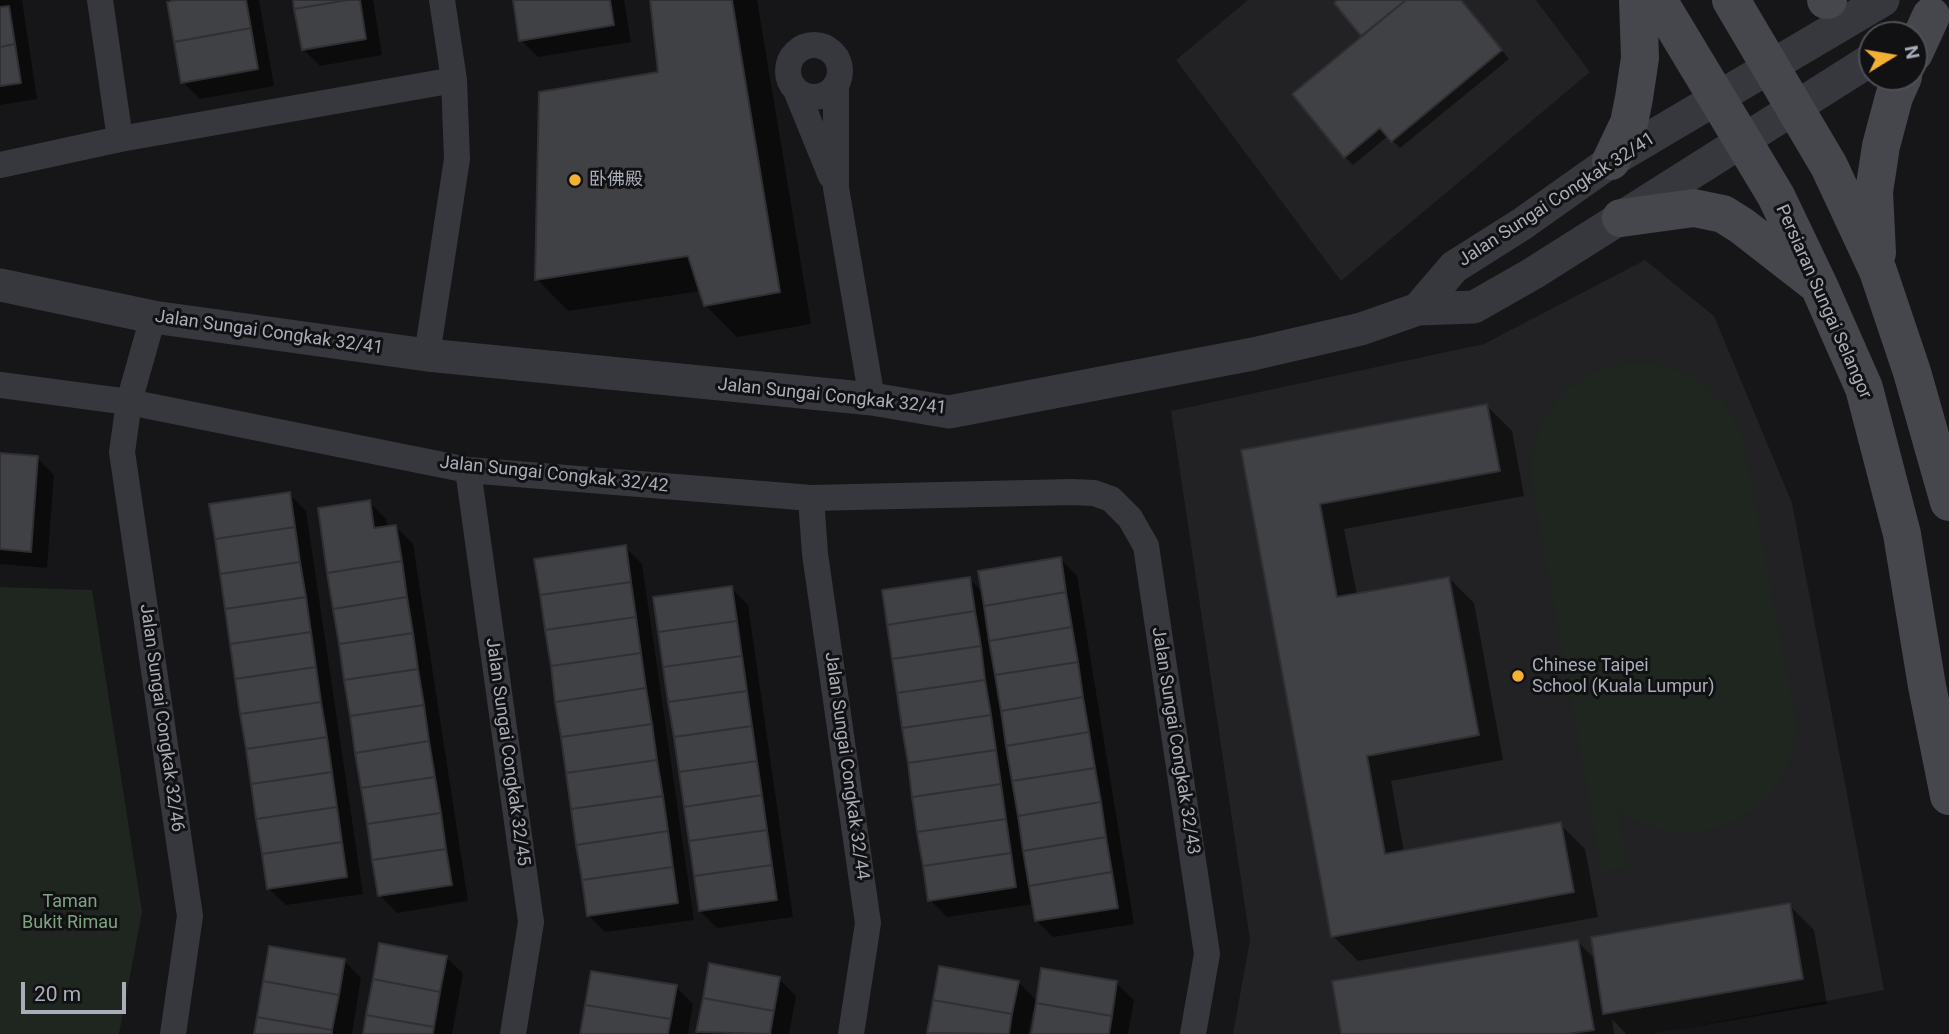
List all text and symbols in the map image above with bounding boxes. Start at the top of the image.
north arrow [1858,21,1928,91]
text: N [1900,44,1925,61]
street label: Jalan Sungai Congkak 32/41 [1455,128,1659,272]
place label: 卧佛殿 [589,169,643,191]
marker: 卧佛殿 [567,172,583,188]
street label: Persiaran Sungai Selangor [1770,202,1876,402]
street label: Jalan Sungai Congkak 32/41 [154,306,384,360]
street label: Jalan Sungai Congkak 32/41 [716,374,948,420]
street label: Jalan Sungai Congkak 32/42 [438,452,670,498]
street label: Jalan Sungai Congkak 32/46 [134,603,188,833]
street label: Jalan Sungai Congkak 32/43 [1146,626,1204,856]
street label: Jalan Sungai Congkak 32/45 [480,637,534,867]
street label: Jalan Sungai Congkak 32/44 [819,651,873,881]
place label: Chinese Taipei School (Kuala Lumpur) [1532,655,1714,698]
marker: Chinese Taipei School (Kuala Lumpur) [1510,668,1526,684]
park label: Taman Bukit Rimau [22,891,118,934]
scale bar [24,968,130,1012]
text: 20 m [34,982,81,1006]

